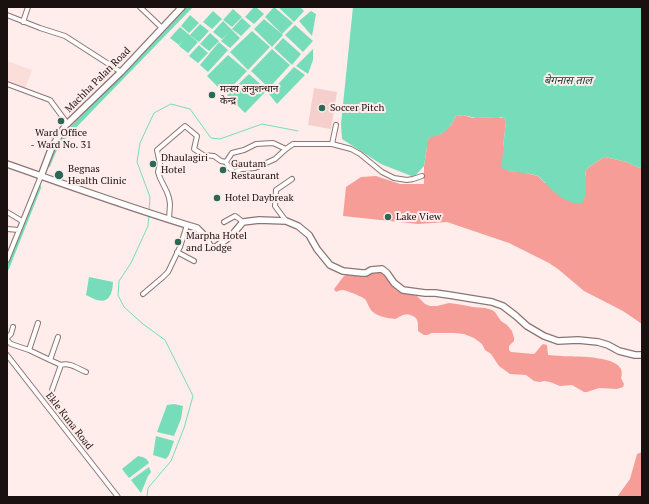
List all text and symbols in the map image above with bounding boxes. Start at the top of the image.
street label: Machha Palan Road [63,45,133,115]
water label: बेगनास ताल [544,74,592,88]
place label: मत्स्य अनुशन्धान केन्द्र [220,83,278,106]
marker: मत्स्य अनुशन्धान केन्द्र [207,90,217,100]
place label: Soccer Pitch [330,102,384,114]
marker: Soccer Pitch [317,103,327,113]
marker: Ward Office - Ward No. 31 [56,116,66,126]
place label: Ward Office - Ward No. 31 [31,127,91,150]
place label: Dhaulagiri Hotel [161,152,208,176]
place label: Gautam Restaurant [231,158,280,182]
marker: Dhaulagiri Hotel [148,159,158,169]
place label: Begnas Health Clinic [68,163,126,186]
marker: Gautam Restaurant [218,165,228,175]
marker: Begnas Health Clinic [53,169,65,181]
place label: Hotel Daybreak [225,192,294,204]
marker: Hotel Daybreak [212,193,222,203]
place label: Lake View [396,211,441,223]
marker: Lake View [383,212,393,222]
place label: Marpha Hotel and Lodge [186,230,247,254]
marker: Marpha Hotel and Lodge [173,237,183,247]
street label: Ekle Kuna Road [43,390,95,452]

